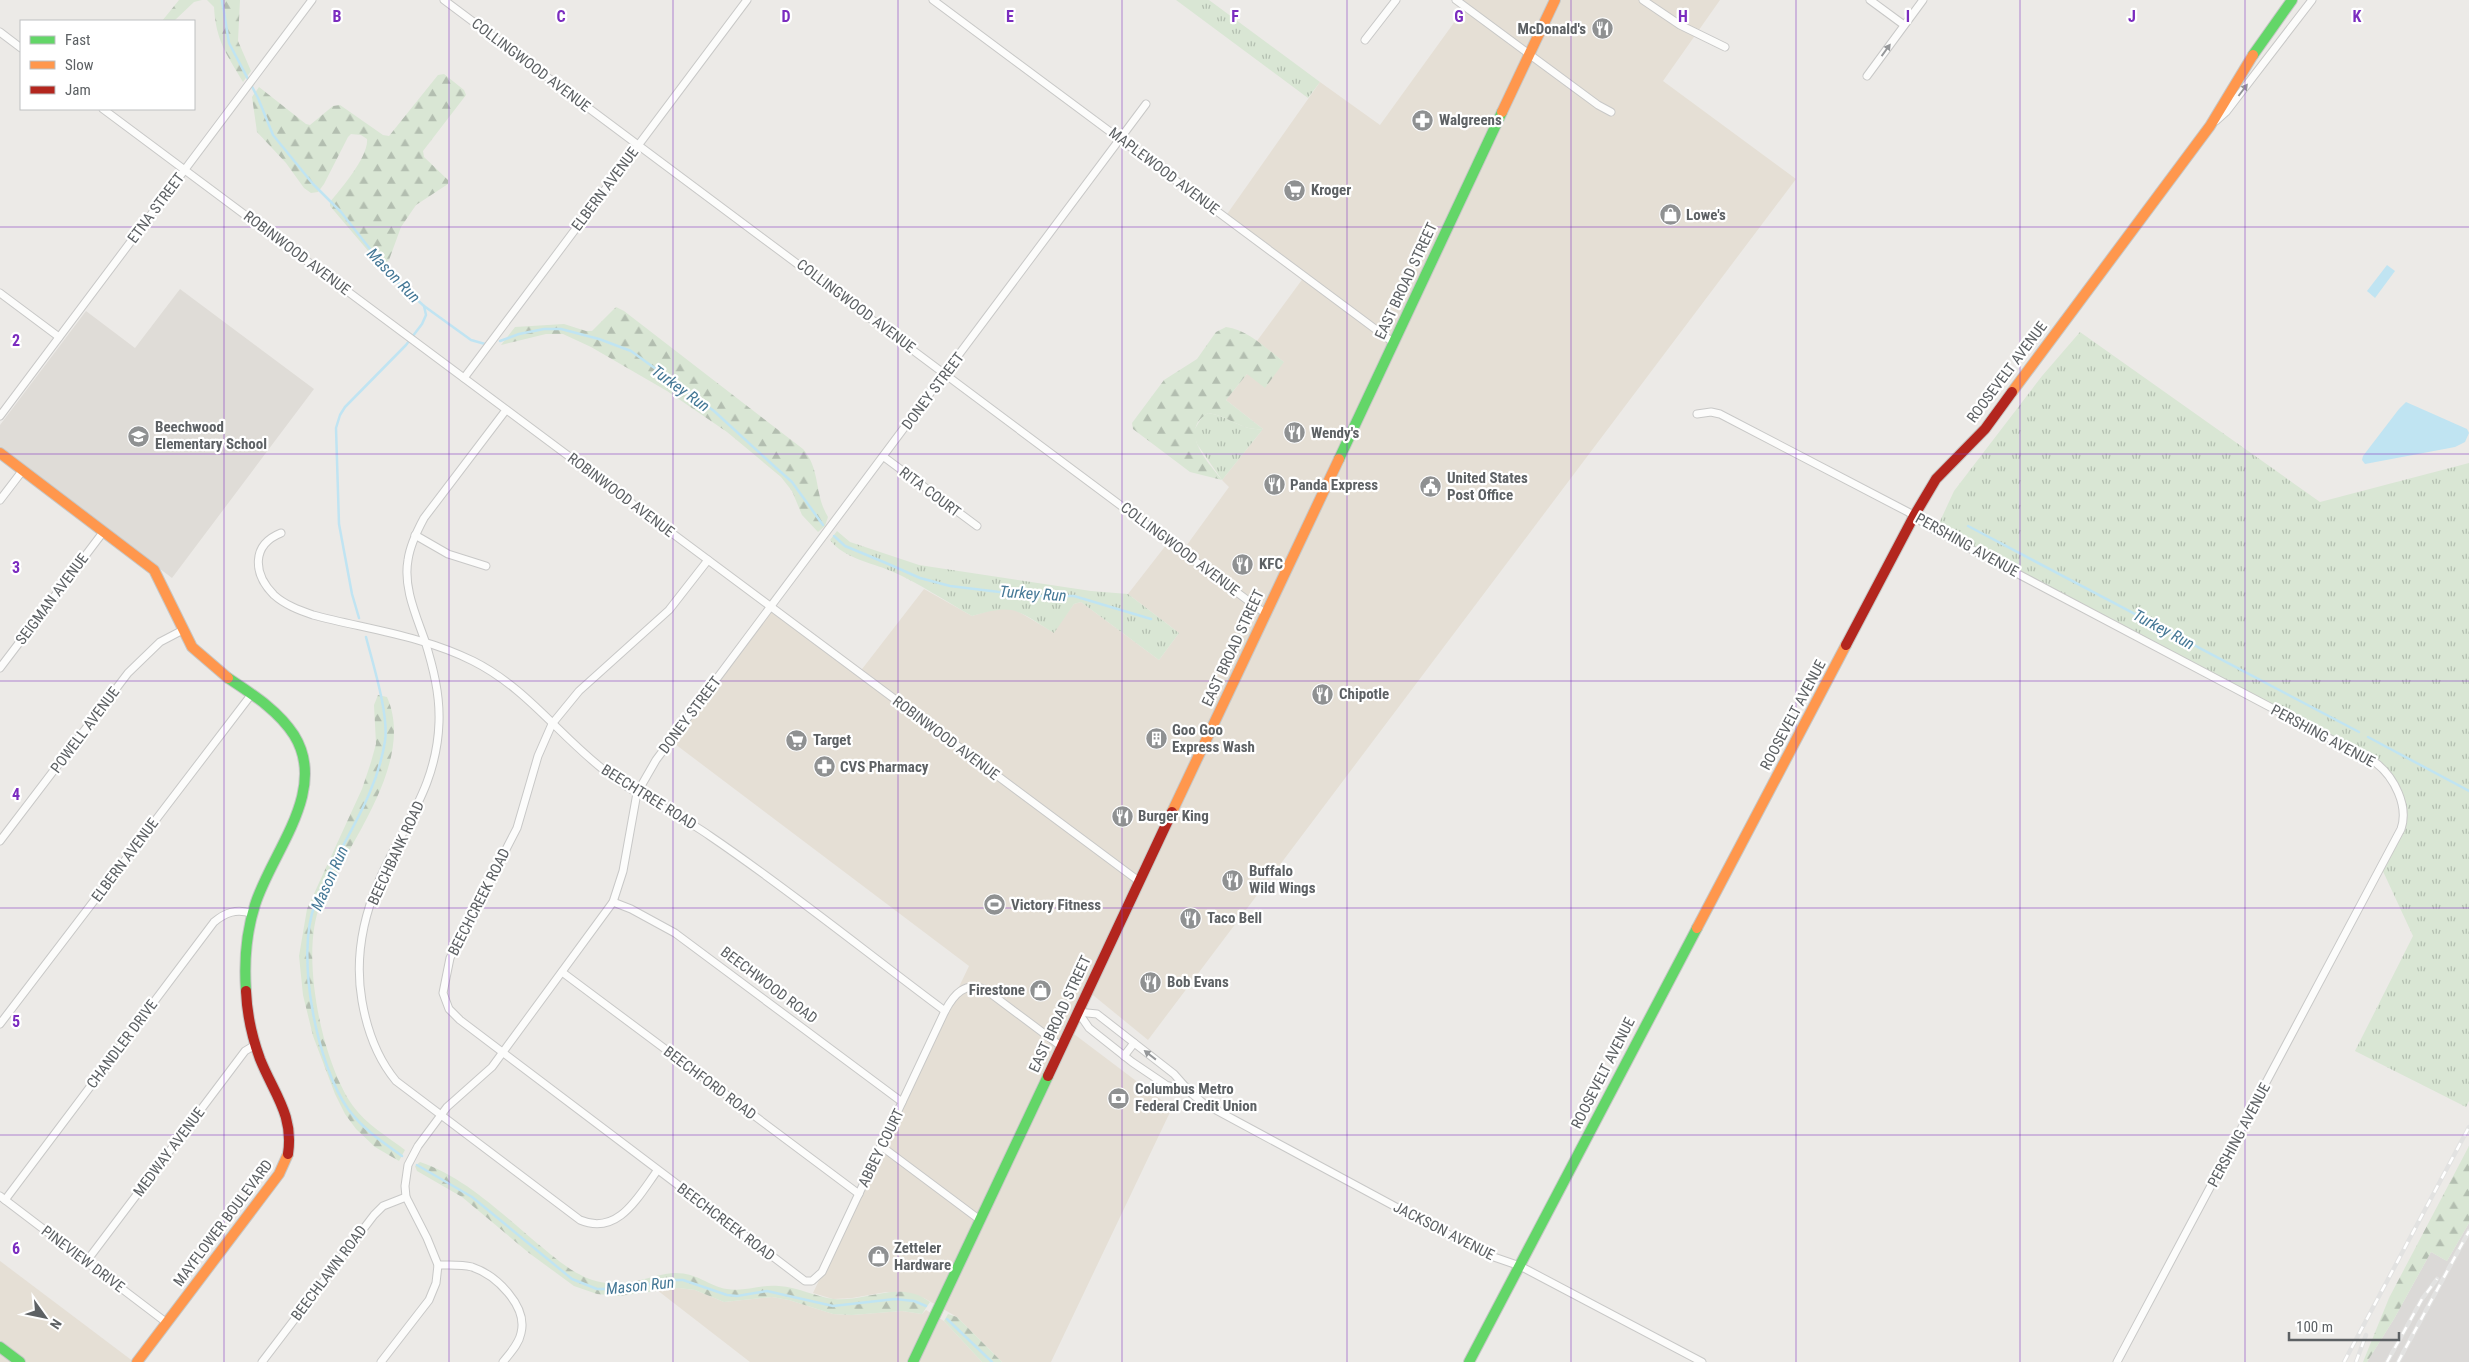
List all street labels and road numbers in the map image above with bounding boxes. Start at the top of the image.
street label: COLLINGWOOD AVENUE [468,14,594,116]
street label: MAPLEWOOD AVENUE [1105,124,1223,218]
street label: ELBERN AVENUE [568,144,642,234]
street label: ETNA STREET [124,169,188,247]
street label: ROBINWOOD AVENUE [240,207,354,299]
street label: EAST BROAD STREET [1371,220,1441,342]
street label: COLLINGWOOD AVENUE [793,255,919,357]
street label: ROOSEVELT AVENUE [1963,318,2051,426]
street label: DONEY STREET [898,349,968,433]
street label: ROBINWOOD AVENUE [564,449,678,541]
street label: RITA COURT [896,463,964,521]
street label: COLLINGWOOD AVENUE [1117,498,1243,600]
street label: PERSHING AVENUE [1912,509,2022,581]
street label: SEIGMAN AVENUE [12,550,92,648]
street label: EAST BROAD STREET [1198,587,1268,709]
street label: ROOSEVELT AVENUE [1756,657,1830,773]
street label: DONEY STREET [655,673,725,757]
street label: POWELL AVENUE [47,683,123,777]
street label: ROBINWOOD AVENUE [889,692,1003,784]
street label: PERSHING AVENUE [2268,701,2378,771]
street label: BEECHTREE ROAD [598,761,700,833]
street label: BEECHBANK ROAD [364,798,428,908]
street label: ELBERN AVENUE [88,815,162,905]
street label: BEECHCREEK ROAD [444,845,514,959]
street label: BEECHWOOD ROAD [717,943,821,1027]
street label: EAST BROAD STREET [1025,953,1095,1075]
street label: CHANDLER DRIVE [83,996,161,1092]
street label: ROOSEVELT AVENUE [1567,1014,1639,1132]
street label: BEECHFORD ROAD [660,1042,760,1124]
street label: PERSHING AVENUE [2204,1080,2274,1190]
street label: MEDWAY AVENUE [130,1104,208,1200]
street label: ABBEY COURT [854,1106,908,1190]
street label: MAYFLOWER BOULEVARD [170,1156,276,1290]
street label: BEECHCREEK ROAD [673,1179,779,1265]
street label: JACKSON AVENUE [1390,1198,1498,1264]
street label: PINEVIEW DRIVE [38,1222,128,1296]
street label: BEECHLAWN ROAD [287,1222,371,1324]

